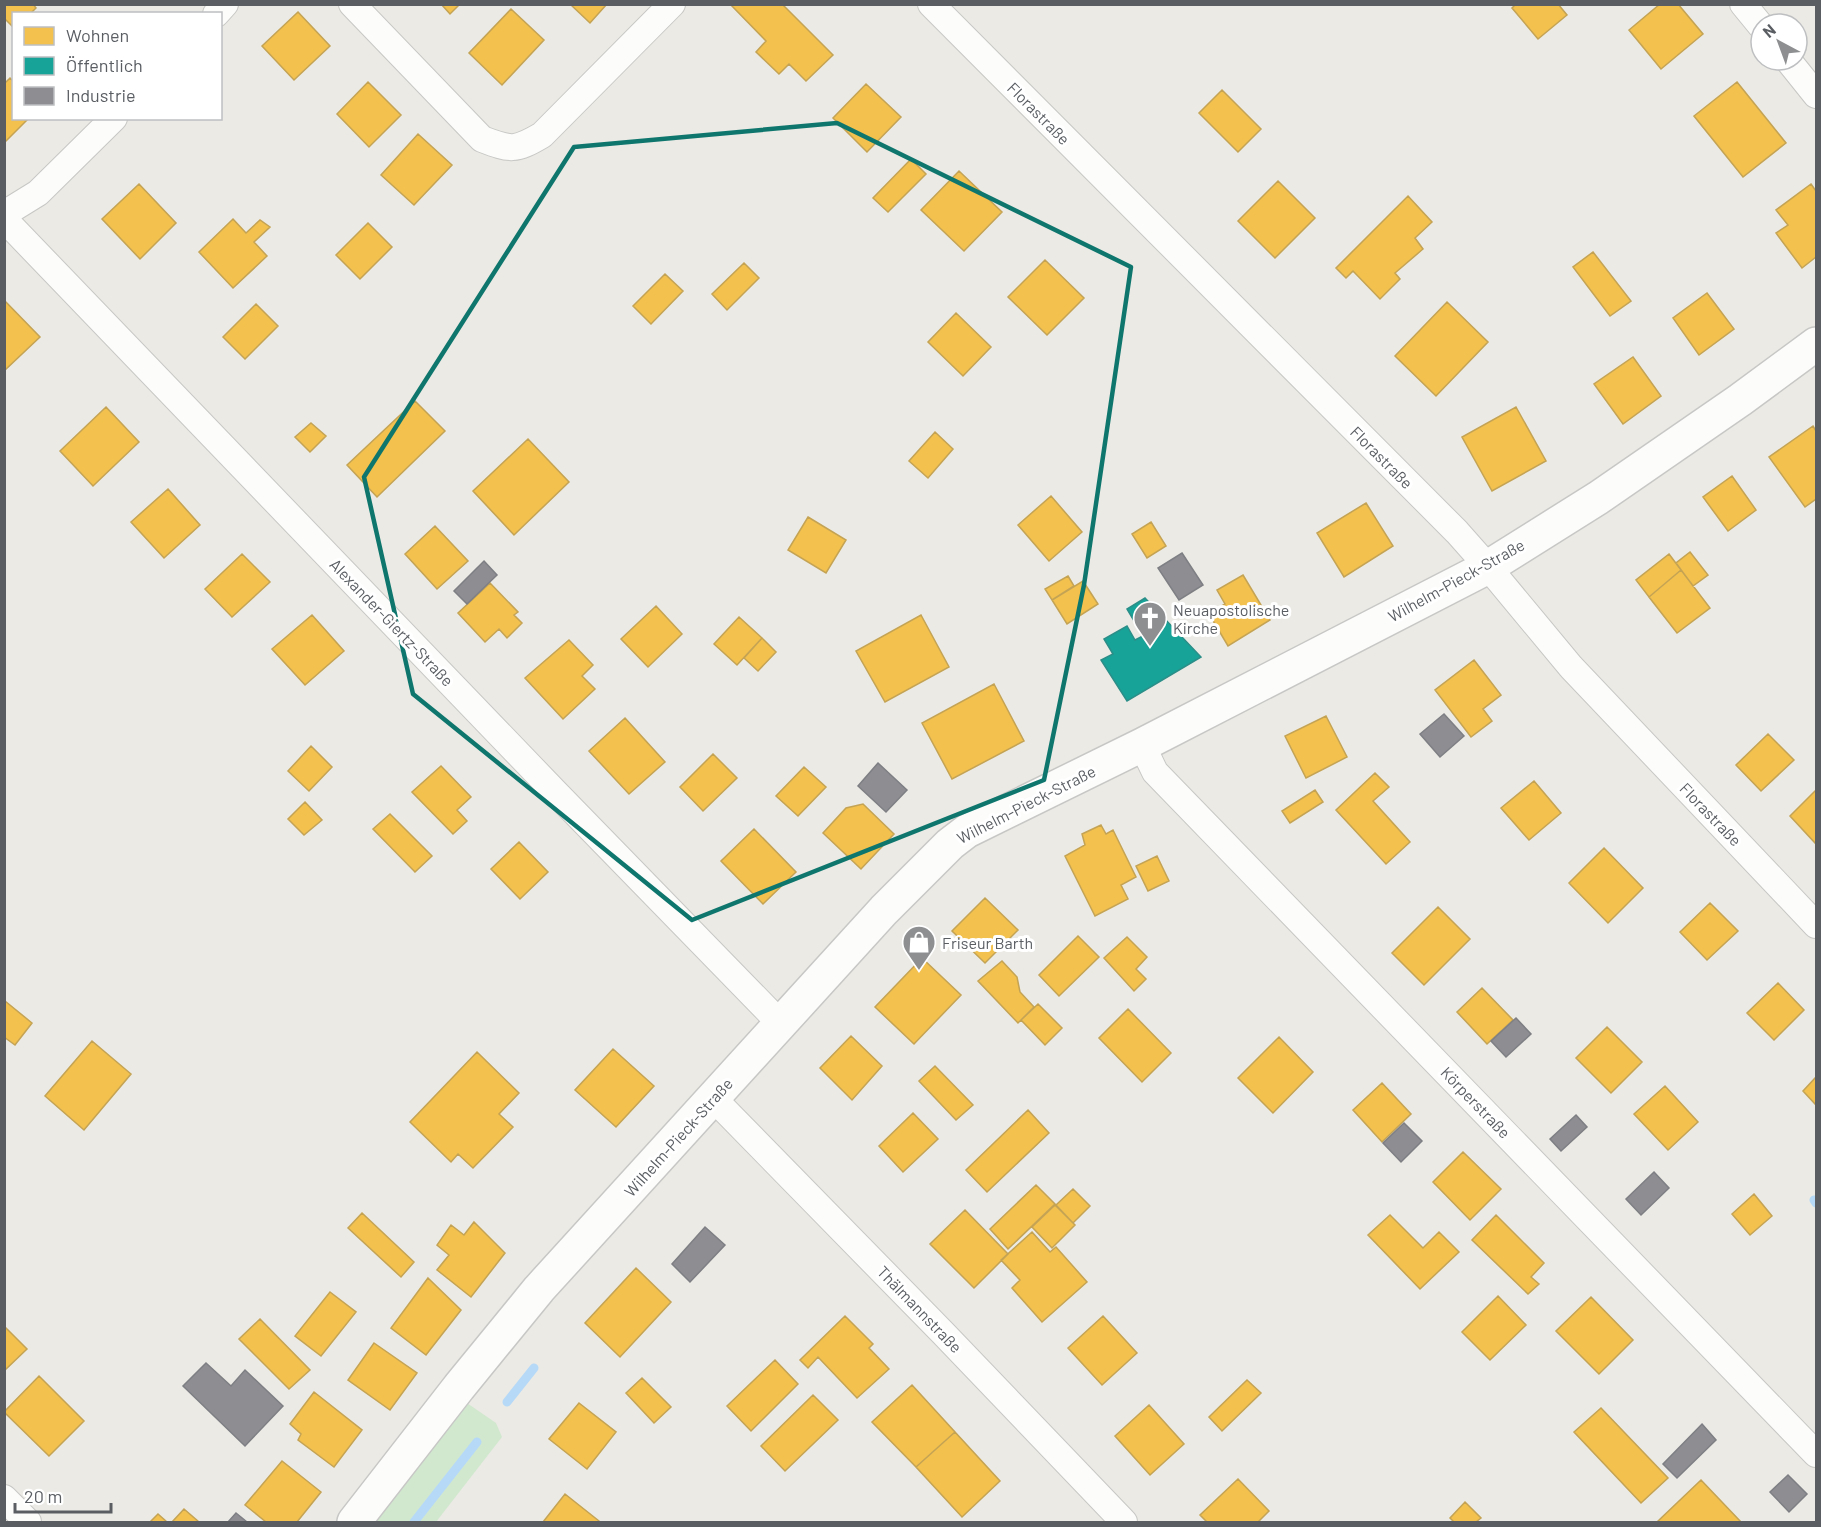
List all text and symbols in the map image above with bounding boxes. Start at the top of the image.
legend [12,12,222,120]
north arrow [1749,12,1809,72]
text: N [1759,20,1779,41]
text: Wohnen [66,24,129,46]
text: Öffentlich [66,54,143,76]
street label: Florastraße [1004,78,1074,148]
text: Industrie [66,84,136,106]
street label: Florastraße [1347,422,1417,492]
street label: Wilhelm-Pieck-Straße [1384,535,1528,625]
street label: Alexander-Giertz-Straße [326,554,458,690]
church icon: Neuapostolische Kirche [1132,600,1168,647]
place label: Neuapostolische Kirche [1173,600,1289,637]
street label: Wilhelm-Pieck-Straße [954,761,1098,847]
street label: Florastraße [1676,778,1746,850]
shop icon: Friseur Barth [901,924,937,971]
place label: Friseur Barth [942,933,1033,952]
street label: Körperstraße [1437,1062,1515,1142]
street label: Wilhelm-Pieck-Straße [620,1074,736,1200]
street label: Thälmannstraße [874,1262,966,1356]
scale bar [15,1476,111,1514]
text: 20 m [24,1485,62,1507]

